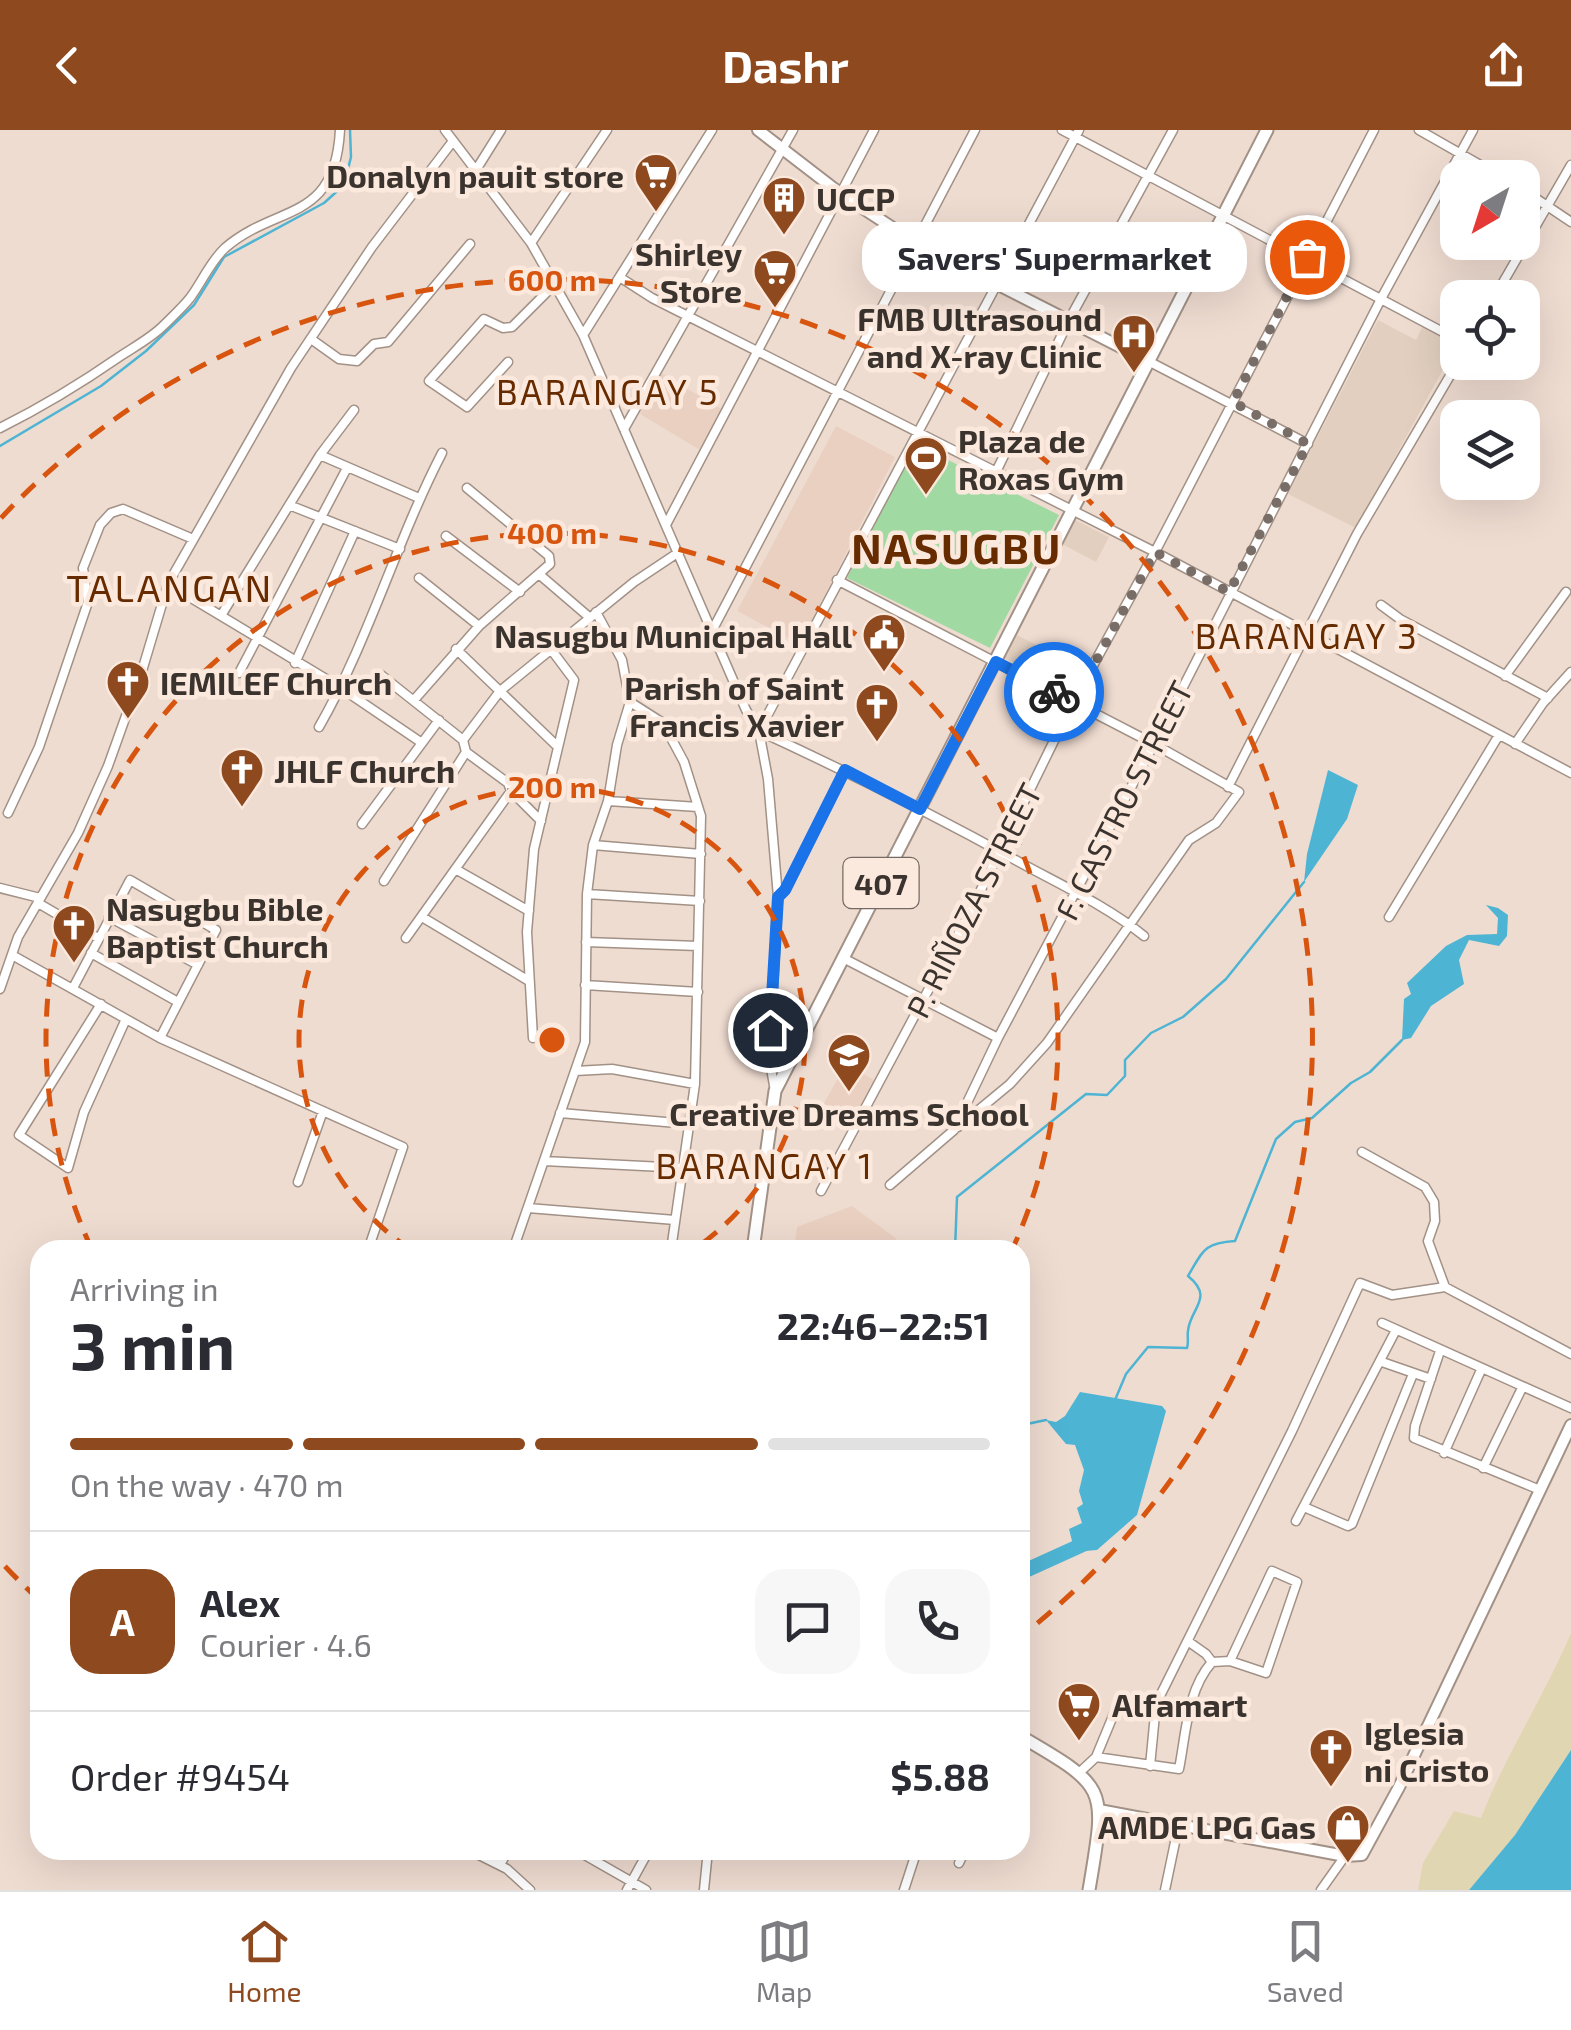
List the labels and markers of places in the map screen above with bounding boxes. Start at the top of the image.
supermarket icon: Donalyn pauit store [633,152,679,213]
place label: Donalyn pauit store [326,156,624,195]
building icon: UCCP [761,175,807,236]
place label: UCCP [816,179,895,217]
pin [1265,215,1350,300]
callout: Savers' Supermarket [862,222,1247,292]
place label: Shirley Store [635,234,742,309]
supermarket icon: Shirley Store [752,248,798,309]
place label: FMB Ultrasound and X-ray Clinic [857,299,1102,375]
hospital icon: FMB Ultrasound and X-ray Clinic [1111,313,1157,374]
place label: Plaza de Roxas Gym [958,421,1124,497]
sports icon: Plaza de Roxas Gym [903,435,949,496]
public building icon: Nasugbu Municipal Hall [861,612,907,673]
place label: Nasugbu Municipal Hall [494,616,852,654]
church icon: IEMILEF Church [105,659,151,720]
place label: IEMILEF Church [160,663,392,701]
place label: Parish of Saint Francis Xavier [624,668,844,743]
church icon: Parish of Saint Francis Xavier [854,682,900,743]
church icon: JHLF Church [219,747,265,808]
place label: JHLF Church [274,751,455,789]
place label: Nasugbu Bible Baptist Church [106,889,329,964]
church icon: Nasugbu Bible Baptist Church [51,903,97,964]
pin [728,988,813,1073]
centre of rings [534,1022,570,1058]
school or university icon: Creative Dreams School [826,1032,872,1093]
place label: Creative Dreams School [669,1094,1029,1132]
supermarket icon: Alfamart [1056,1681,1102,1742]
place label: Alfamart [1112,1685,1247,1723]
place label: Iglesia ni Cristo [1364,1713,1489,1788]
church icon: Iglesia ni Cristo [1308,1727,1354,1788]
shop icon: AMDE LPG Gas [1325,1803,1371,1864]
place label: AMDE LPG Gas [1098,1807,1316,1845]

